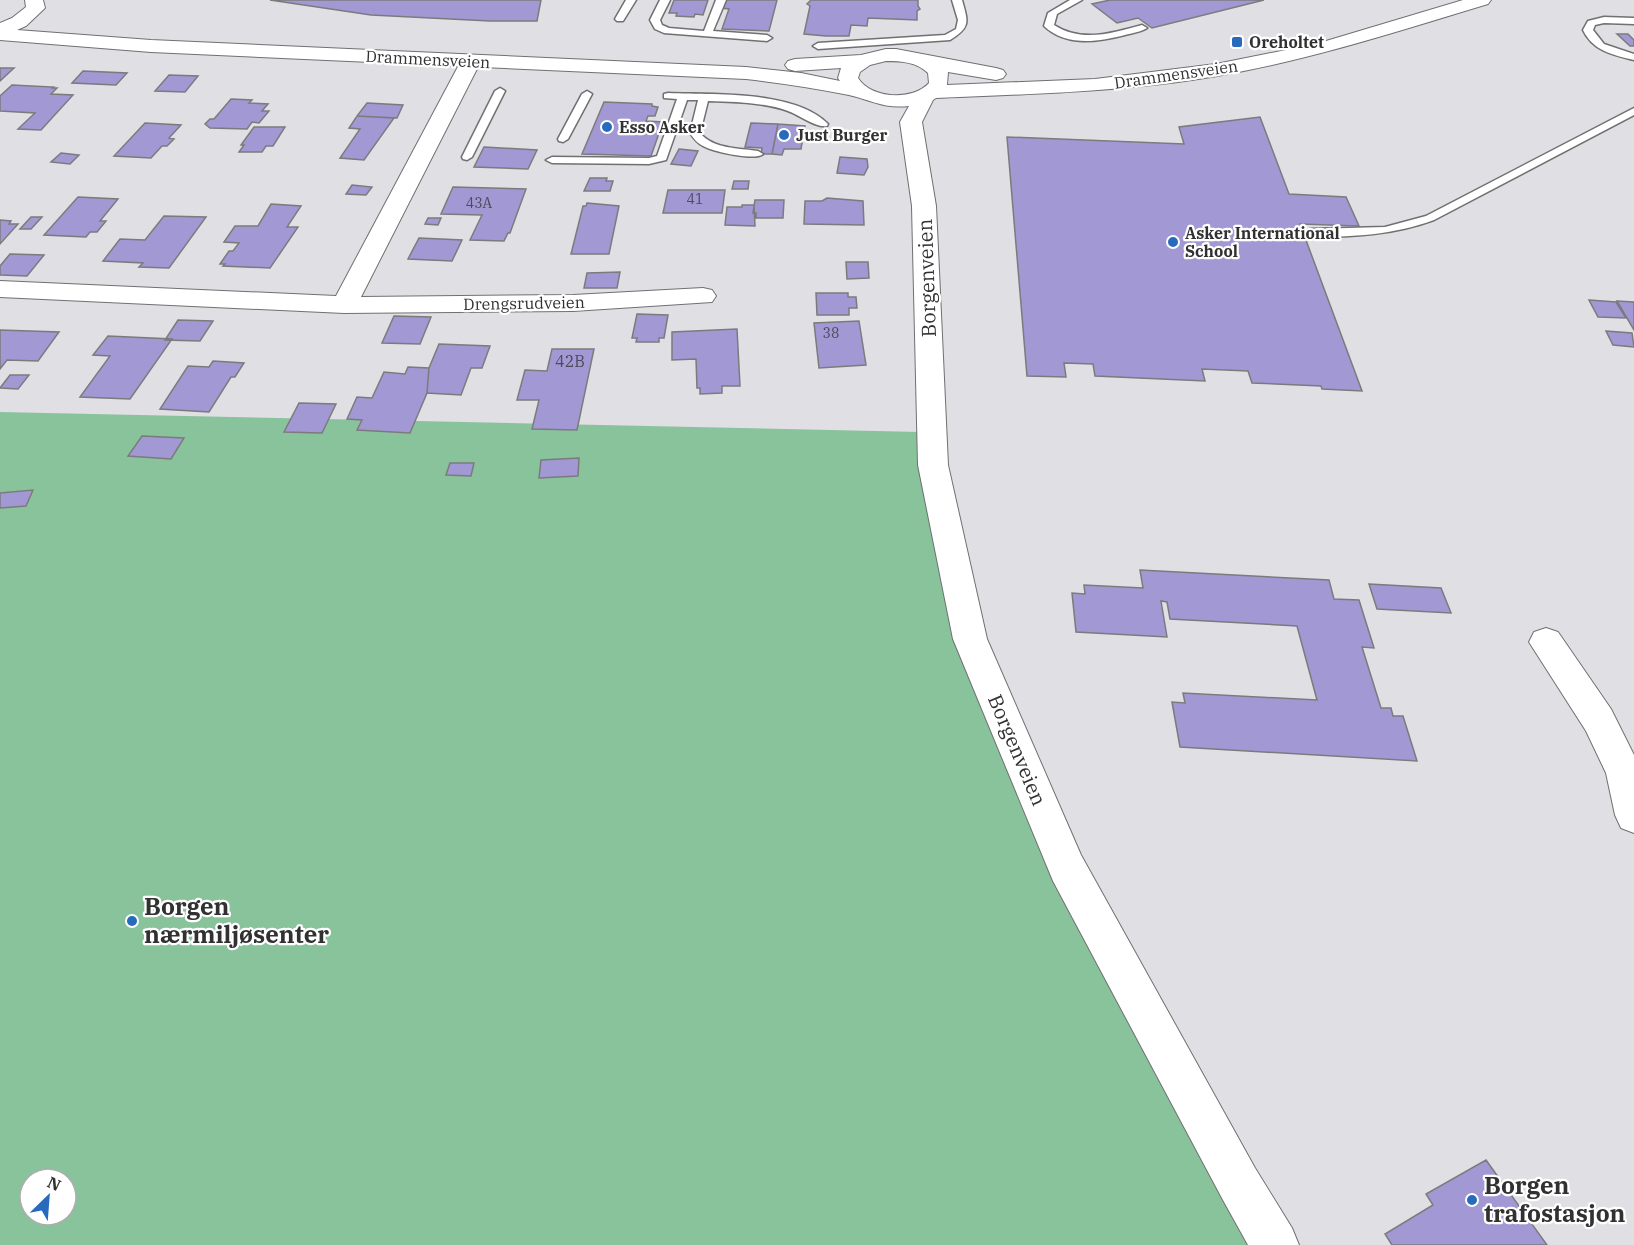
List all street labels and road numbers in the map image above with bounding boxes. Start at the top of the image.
street label: Drammensveien [365,46,491,72]
street label: Drammensveien [1113,55,1239,93]
street label: Borgenveien [911,218,942,338]
street label: Drengsrudveien [463,292,585,314]
street label: Borgenveien [982,690,1053,810]

